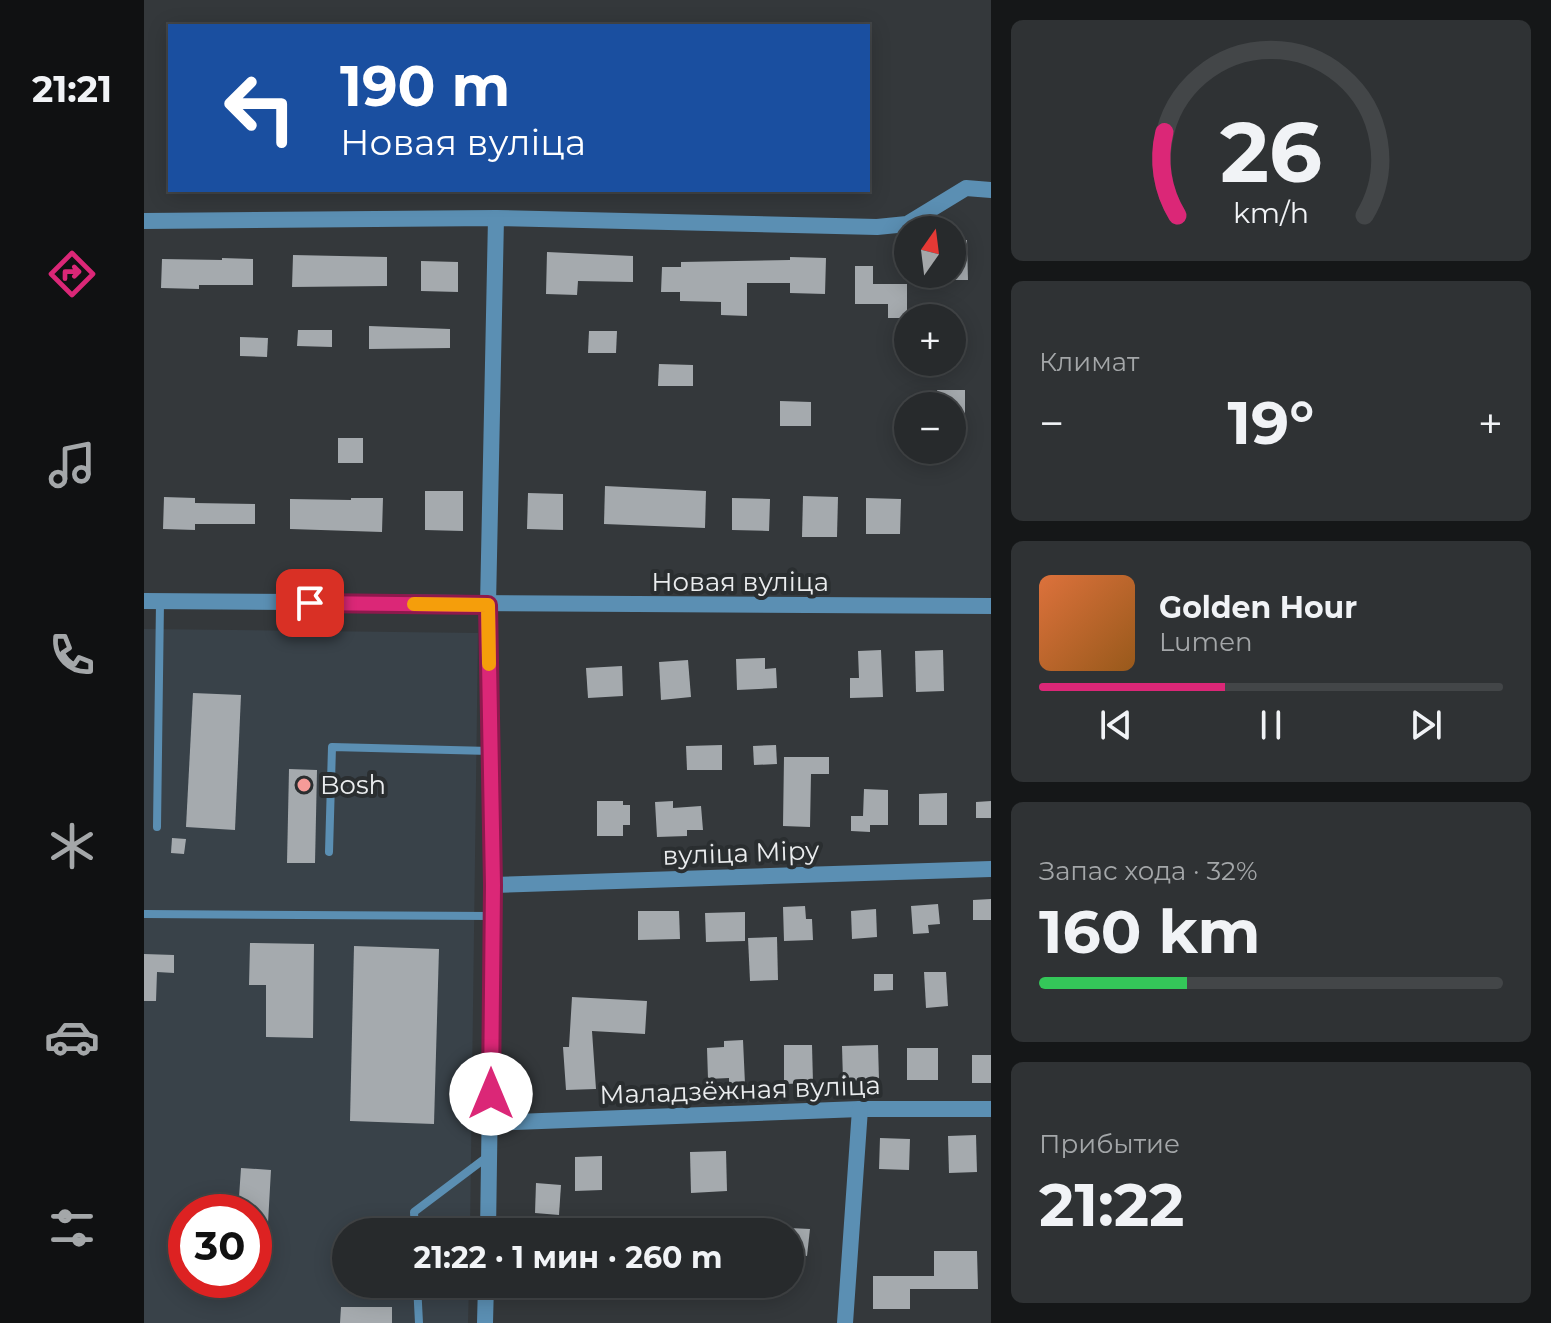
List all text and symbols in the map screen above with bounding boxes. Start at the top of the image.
text: 190 m [340,52,510,120]
icon: left [208,56,312,160]
text: 21:21 [32,67,112,111]
text: 26 [1220,101,1322,203]
text: Новая вуліца [340,120,586,164]
text: km/h [1233,195,1309,230]
north arrow [894,216,966,288]
map controls [894,216,966,464]
icon: directions [44,246,100,302]
button: + [894,304,966,376]
text: Климат [1039,346,1139,378]
text: 19° [1228,386,1314,459]
button: − [894,392,966,464]
text: − [1039,396,1064,450]
text: + [1478,396,1503,450]
icon: music [44,437,100,493]
street label: Новая вуліца [651,566,829,598]
pin [276,569,344,637]
icon: arrive [288,581,332,625]
text: Golden Hour [1159,589,1357,626]
text: Lumen [1159,626,1252,658]
icon: phone [44,627,100,683]
icon: previous [1094,703,1138,747]
icon: pause [1249,703,1293,747]
icon: next [1404,703,1448,747]
place label: Bosh [320,769,386,801]
marker: Bosh [295,776,313,794]
icon: climate [44,818,100,874]
street label: вуліца Міру [662,834,821,872]
text: Запас хода · 32% [1039,855,1258,887]
text: 160 km [1039,895,1260,968]
icon: car [44,1009,100,1065]
position arrow [449,1052,533,1136]
street label: Маладзёжная вуліца [599,1069,881,1111]
text: Прибытие [1039,1128,1180,1160]
text: 21:22 [1039,1168,1184,1241]
speed limit sign: 30 [168,1194,272,1298]
icon: filters [44,1200,100,1256]
text: 21:22 · 1 мин · 260 m [414,1239,722,1276]

